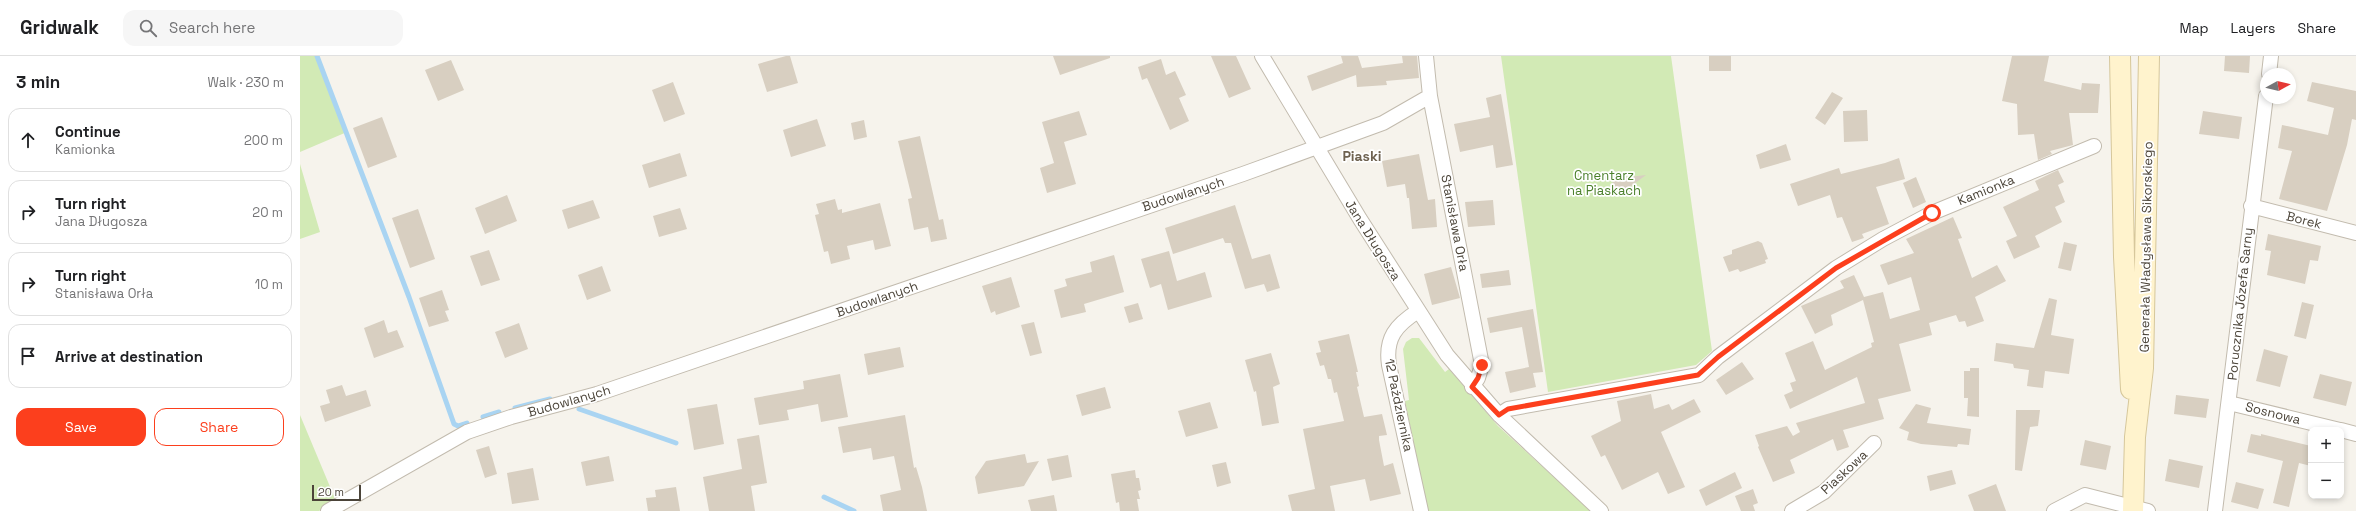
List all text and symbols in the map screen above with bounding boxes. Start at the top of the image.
search box [123,10,403,46]
text: Gridwalk [20,15,99,40]
icon: search [137,17,159,39]
text: Search here [169,18,255,37]
text: Map [2179,19,2209,37]
text: Layers [2231,19,2275,37]
text: Share [2297,19,2336,37]
north arrow [2260,68,2296,104]
text: 3 min [16,71,60,93]
text: Walk · 230 m [207,74,284,91]
text: Continue [55,122,121,141]
icon: ahead [17,129,39,151]
text: 200 m [244,132,283,149]
text: Kamionka [55,141,115,158]
street label: Generała Władysława Sikorskiego [2136,141,2156,353]
district label: Piaski [1342,147,1382,165]
park label: Cmentarz na Piaskach [1567,167,1641,199]
street label: Kamionka [1955,171,2018,209]
street label: Budowlanych [1140,173,1226,215]
street label: Stanisława Orła [1437,173,1473,273]
text: Turn right [55,194,126,213]
street label: Jana Długosza [1341,196,1405,284]
icon: right [17,201,39,223]
text: 20 m [252,204,283,221]
route start [1923,204,1941,222]
street label: Borek [2284,207,2324,233]
text: Jana Długosza [55,213,147,230]
street label: Porucznika Józefa Sarny [2224,227,2256,381]
text: Turn right [55,266,126,285]
icon: right [17,273,39,295]
text: 10 m [255,276,283,293]
street label: Budowlanych [834,277,920,321]
text: Stanisława Orła [55,285,153,302]
icon: arrive [17,345,39,367]
text: Arrive at destination [55,347,203,366]
route end [1473,356,1491,374]
street label: 12 Października [1381,357,1417,454]
street label: Budowlanych [526,381,612,421]
street label: Sosnowa [2244,398,2303,428]
button: Save [16,408,146,446]
button: Share [154,408,284,446]
map controls [2308,427,2344,499]
button: + [2308,427,2344,463]
street label: Piaskowa [1817,446,1871,498]
button: − [2308,463,2344,499]
scale bar [312,483,361,502]
text: 20 m [318,485,344,499]

